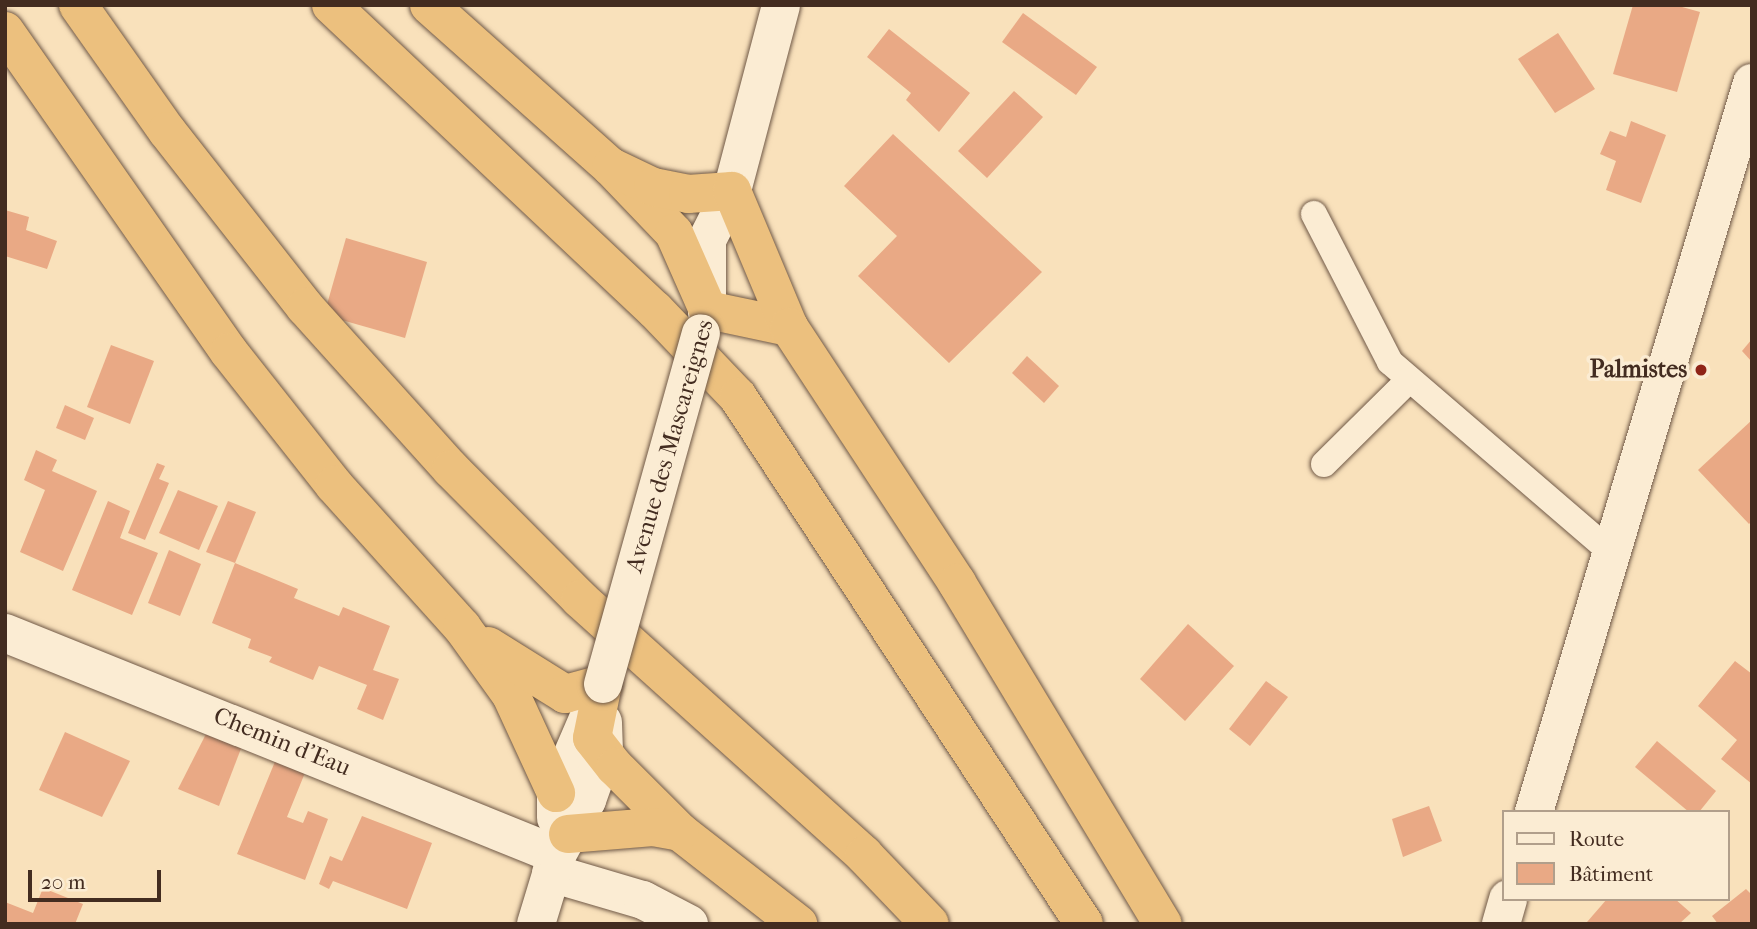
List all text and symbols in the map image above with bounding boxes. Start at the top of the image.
street label: Avenue des Mascareignes [620,316,720,576]
place label: Palmistes [1590,356,1687,384]
marker: Palmistes [1693,362,1709,378]
street label: Chemin d'Eau [209,701,355,783]
legend [1502,810,1729,901]
text: Route [1569,827,1624,851]
scale bar [32,856,164,900]
text: Bâtiment [1569,862,1653,886]
text: 20 m [41,870,85,894]

